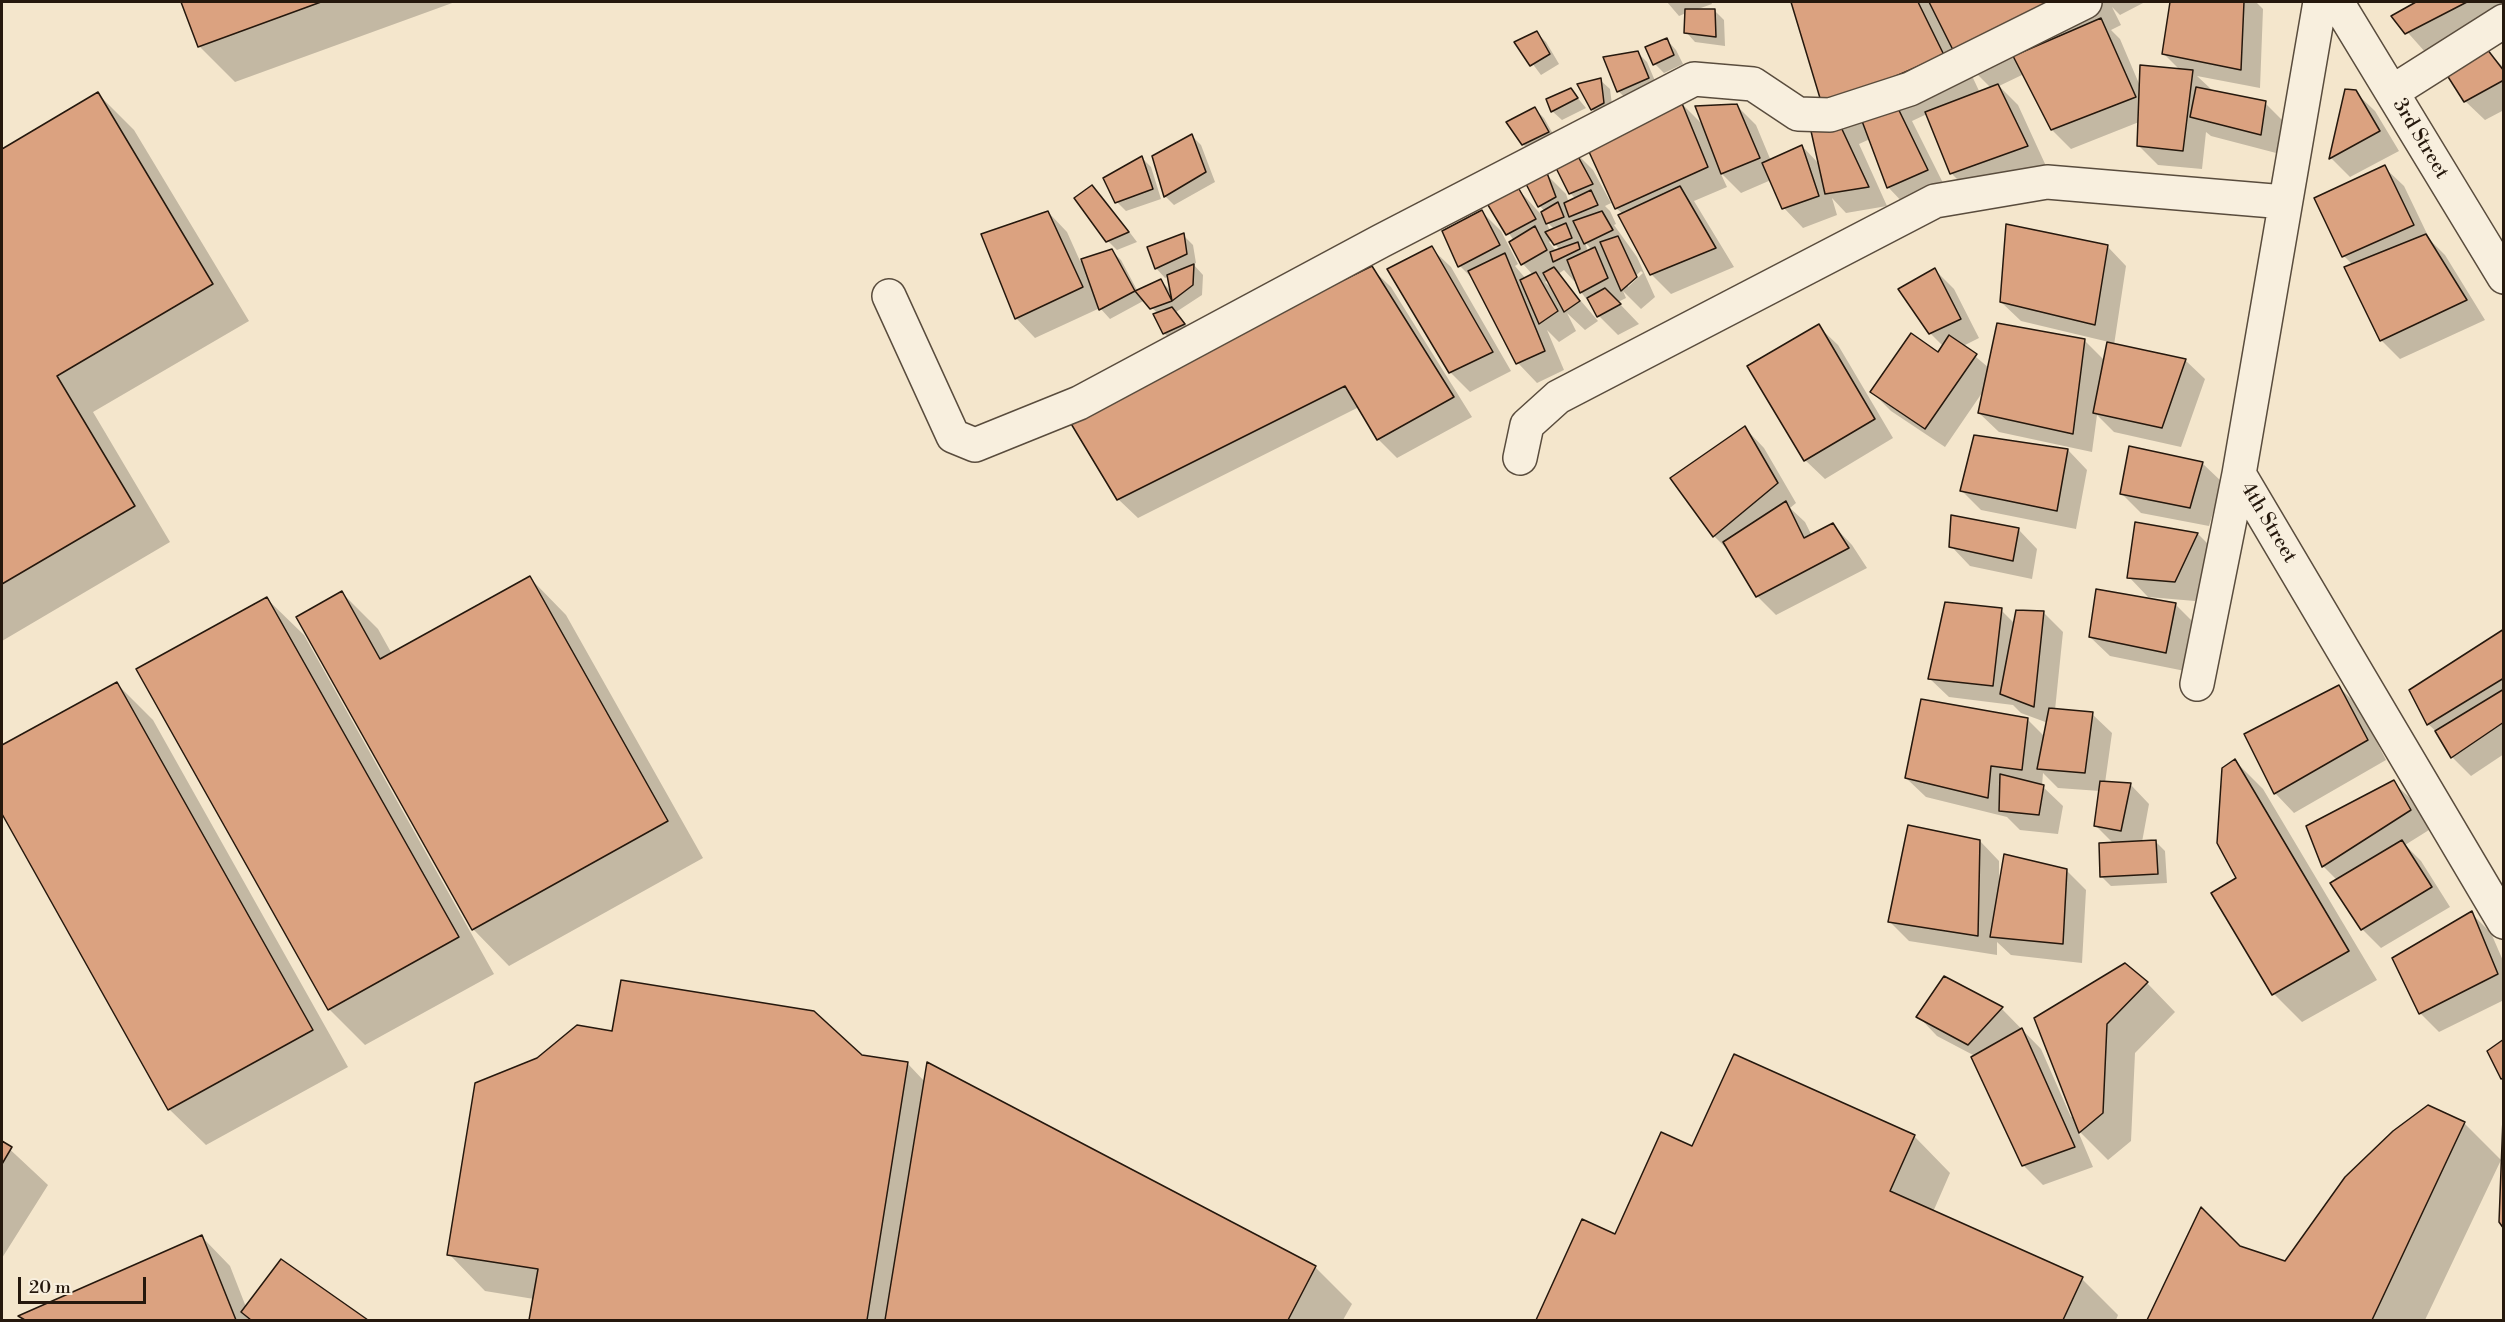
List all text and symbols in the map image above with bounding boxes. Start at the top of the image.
street label: 3rd Street [2387,95,2453,183]
street label: 4th Street [2235,478,2301,568]
scale bar [21,1265,148,1303]
text: 20 m [29,1276,71,1299]

